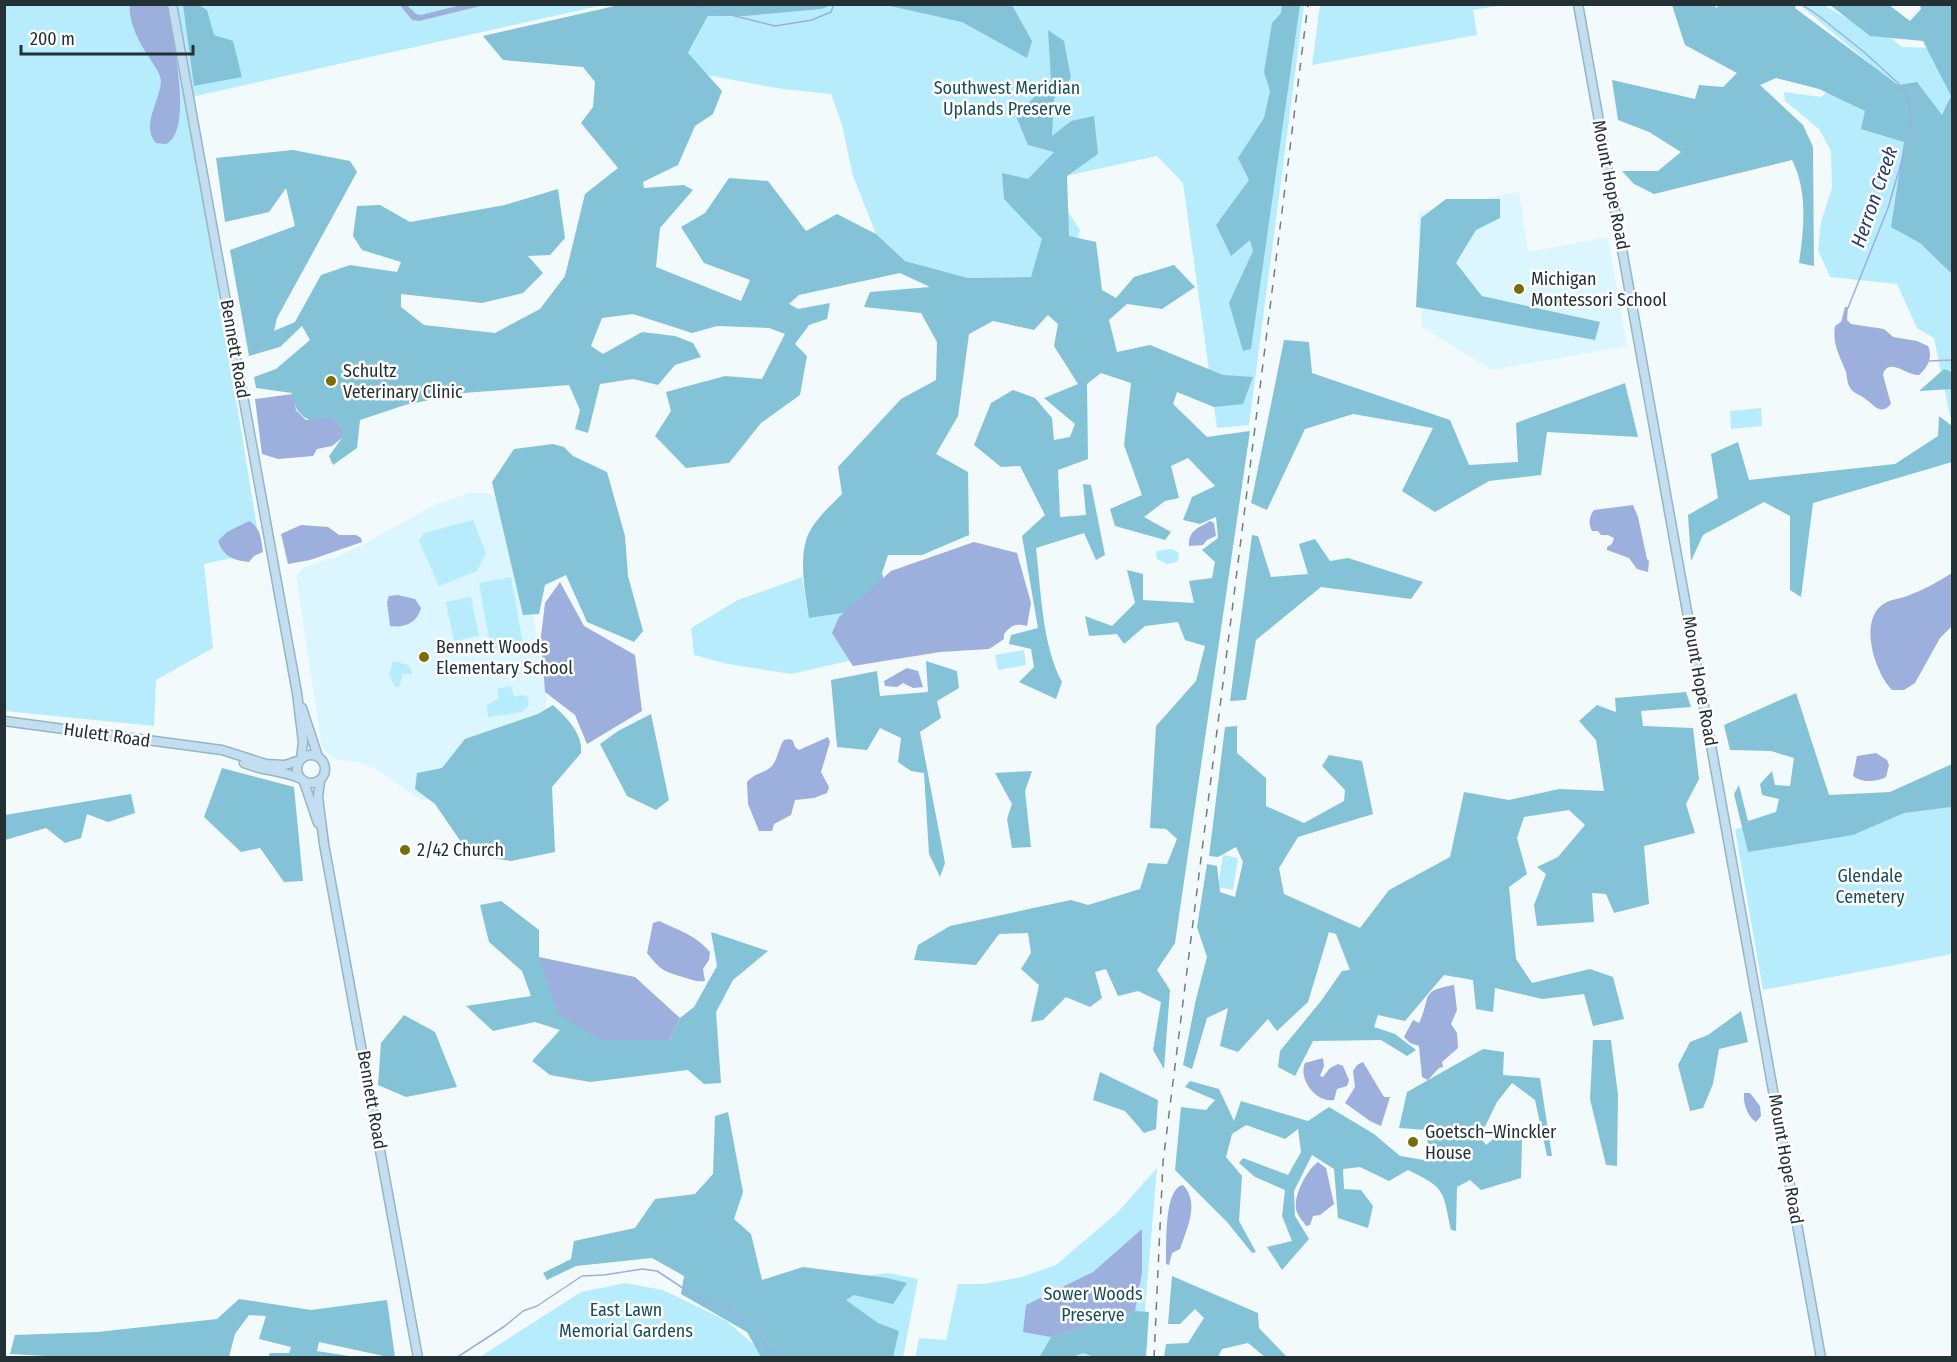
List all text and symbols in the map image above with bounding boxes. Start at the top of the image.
scale bar [21,18,194,56]
text: 200 m [30,28,75,50]
park label: Southwest Meridian Uplands Preserve [934,77,1080,120]
street label: Mount Hope Road [1588,118,1634,252]
water label: Herron Creek [1846,143,1903,251]
place label: Michigan Montessori School [1531,268,1667,311]
marker: Michigan Montessori School [1512,282,1526,296]
street label: Bennett Road [215,298,255,400]
place label: Schultz Veterinary Clinic [343,360,463,403]
marker: Schultz Veterinary Clinic [324,374,338,388]
street label: Mount Hope Road [1678,614,1722,748]
place label: Bennett Woods Elementary School [436,636,573,679]
marker: Bennett Woods Elementary School [417,650,431,664]
street label: Hulett Road [62,718,152,752]
place label: 2/42 Church [417,839,504,861]
marker: 2/42 Church [398,843,412,857]
park label: Glendale Cemetery [1835,865,1905,908]
street label: Bennett Road [352,1049,392,1151]
street label: Mount Hope Road [1764,1092,1808,1226]
place label: Goetsch–Winckler House [1425,1121,1557,1164]
marker: Goetsch–Winckler House [1406,1135,1420,1149]
park label: Sower Woods Preserve [1043,1283,1143,1326]
park label: East Lawn Memorial Gardens [559,1299,693,1342]

